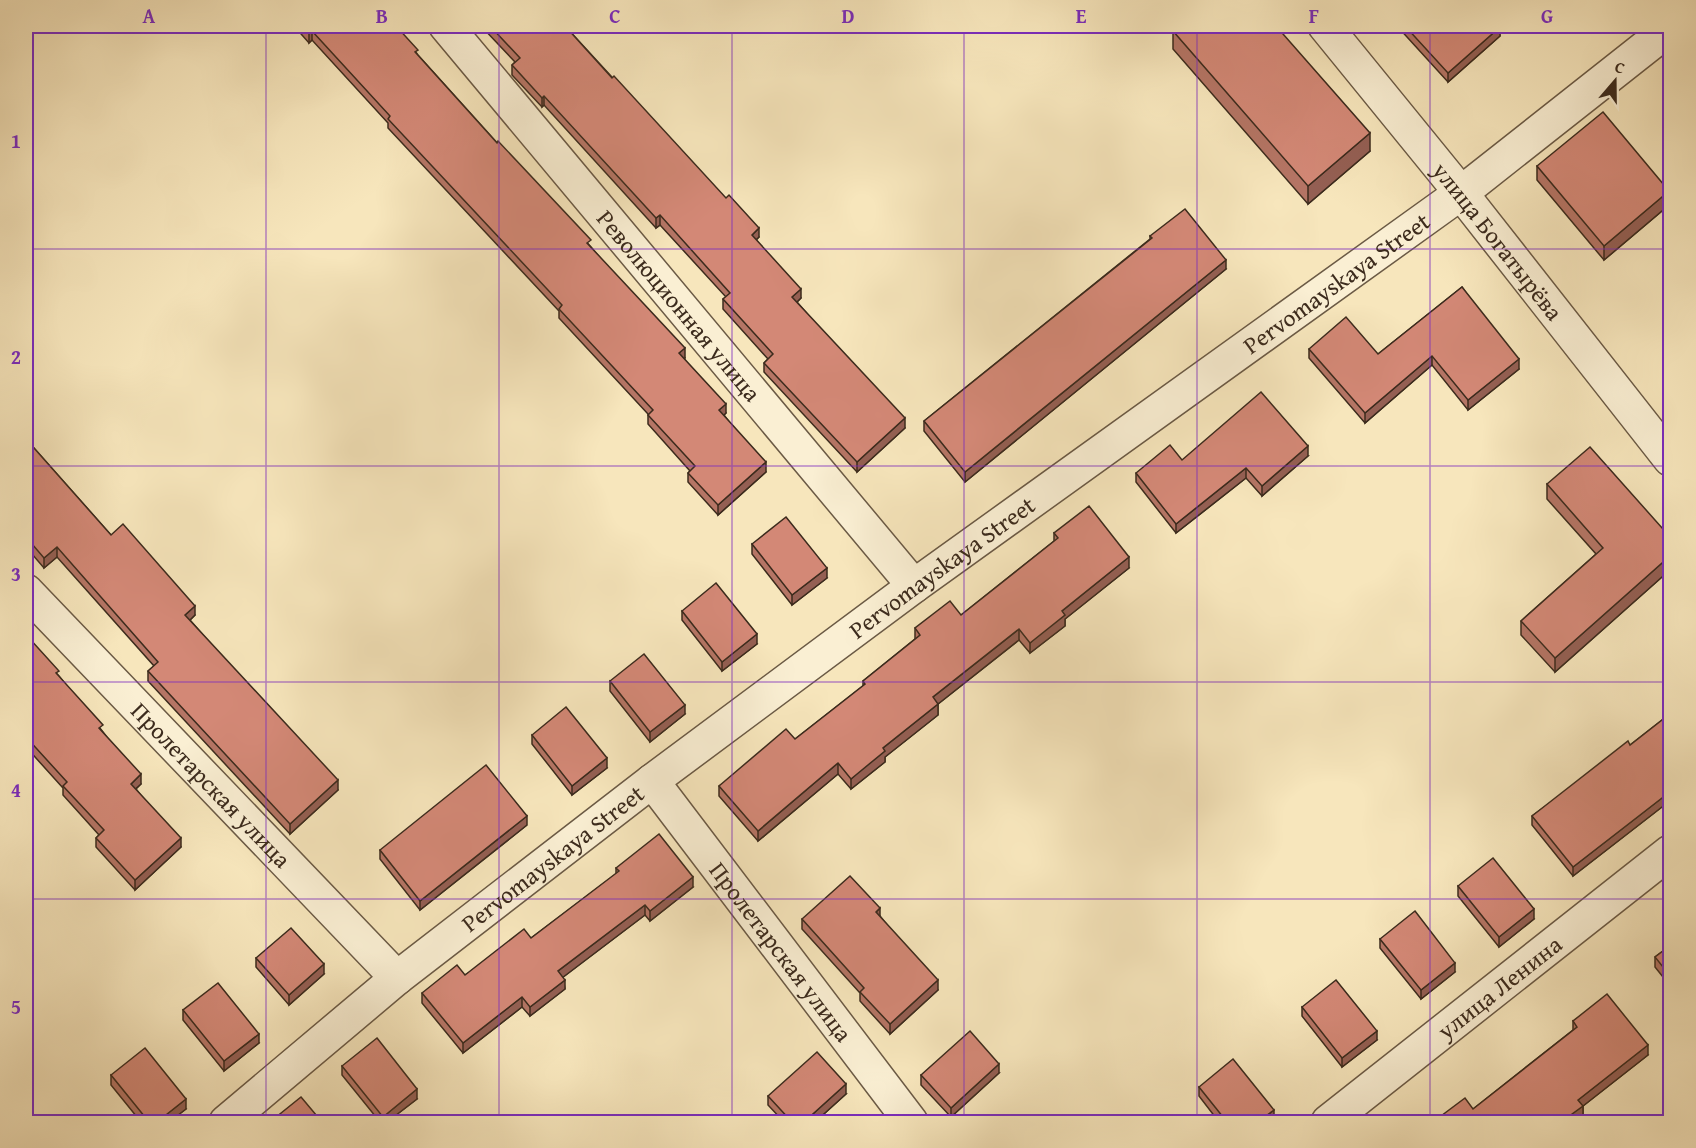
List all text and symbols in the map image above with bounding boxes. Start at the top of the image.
text: A [143,1,156,30]
text: B [376,1,388,30]
text: C [609,1,621,30]
text: D [841,1,855,30]
text: E [1076,1,1087,30]
text: F [1309,1,1319,30]
text: G [1541,1,1553,30]
north arrow [1585,51,1645,111]
text: С [1612,54,1628,80]
text: 1 [11,126,21,155]
street label: улица Богатырёва [1424,153,1572,328]
street label: Революционная улица [589,202,770,409]
street label: Pervomayskaya Street [1235,203,1437,362]
text: 2 [11,342,21,371]
street label: Pervomayskaya Street [841,487,1042,646]
text: 3 [11,559,21,588]
street label: Пролетарская улица [123,694,300,876]
text: 4 [11,775,21,804]
street label: Pervomayskaya Street [454,776,652,940]
street label: Пролетарская улица [702,854,862,1049]
street label: улица Ленина [1429,926,1569,1048]
text: 5 [11,992,21,1021]

